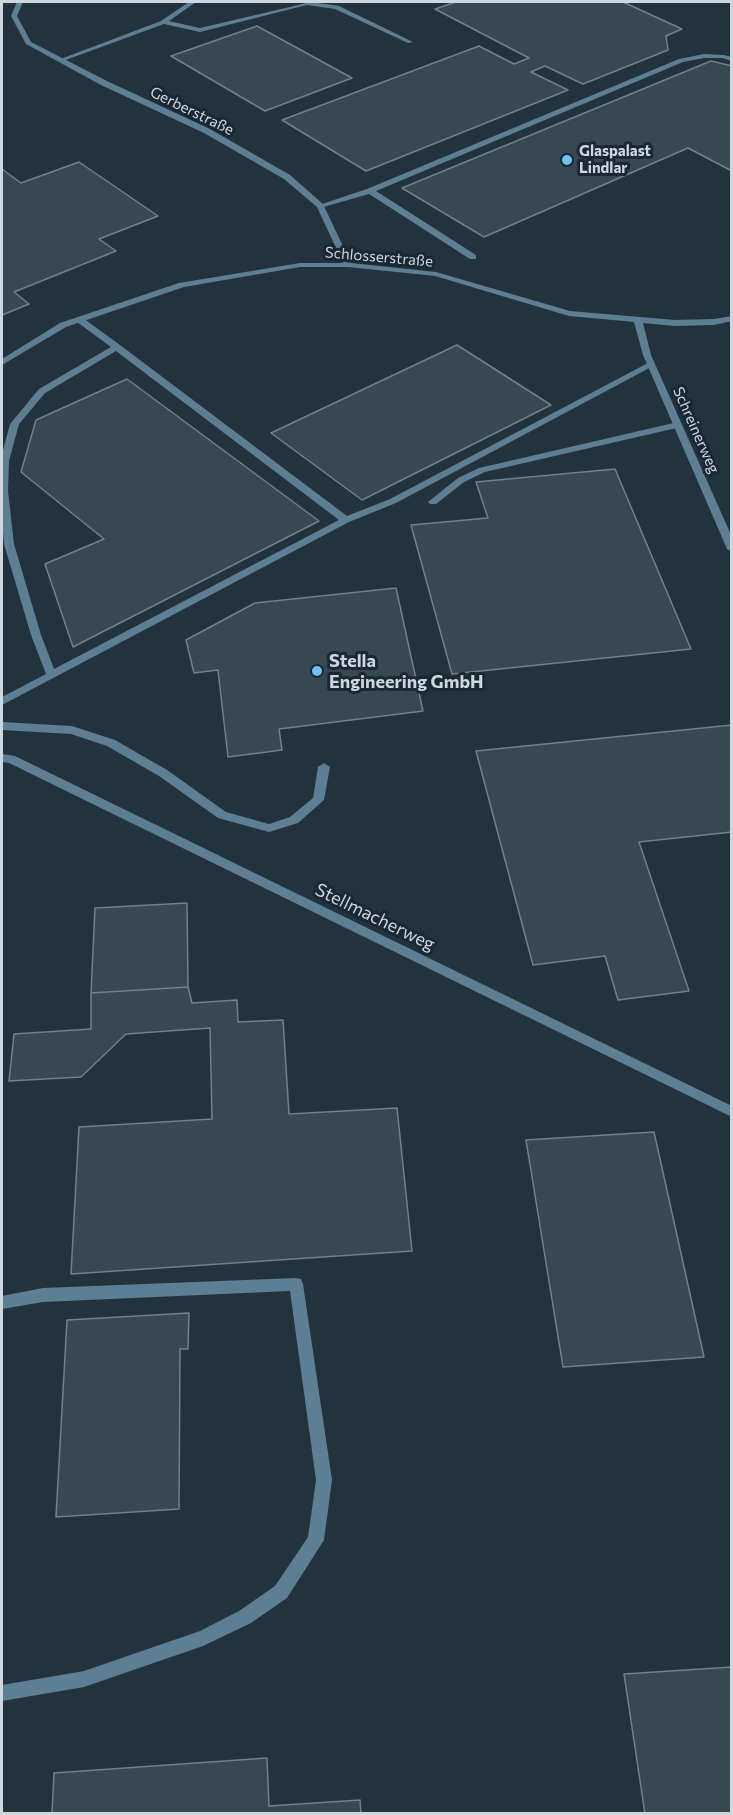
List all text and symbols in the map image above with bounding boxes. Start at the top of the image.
street label: Gerberstraße [147,83,237,139]
place label: Glaspalast Lindlar [579,142,651,177]
marker: Glaspalast Lindlar [560,153,574,167]
street label: Schlosserstraße [324,243,434,271]
street label: Schreinerweg [669,384,723,476]
place label: Stella Engineering GmbH [329,650,484,692]
marker: Stella Engineering GmbH [310,664,324,678]
street label: Stellmacherweg [312,879,438,955]

